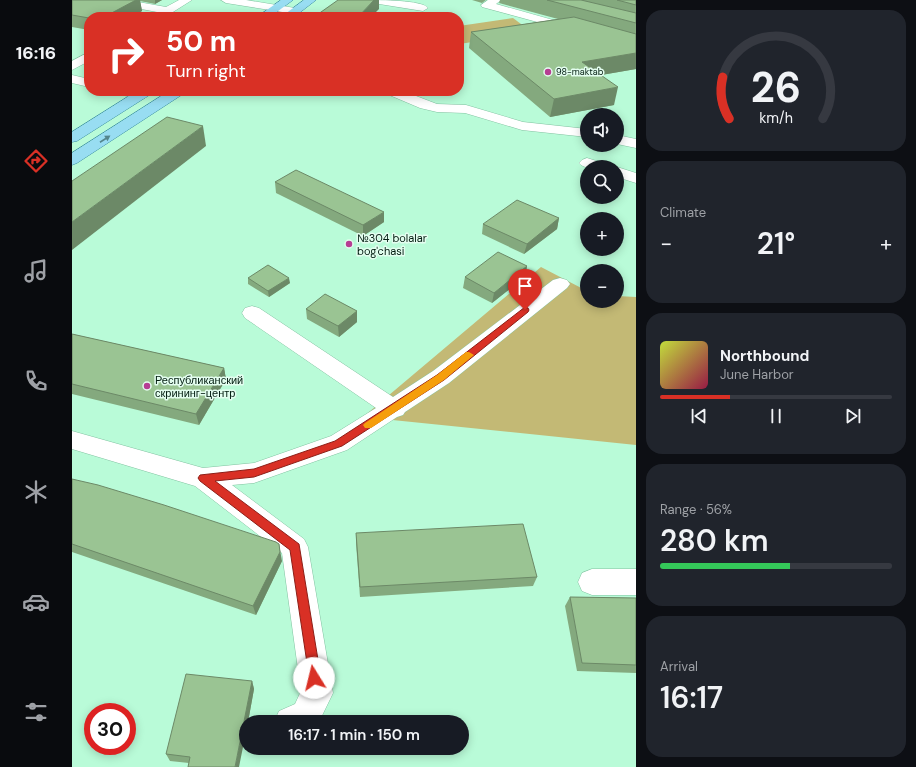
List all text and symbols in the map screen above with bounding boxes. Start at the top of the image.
text: 50 m [166,23,236,60]
icon: right [100,28,152,80]
text: 16:16 [16,41,56,65]
text: Turn right [166,59,246,83]
text: 26 [751,61,801,115]
place label: 98-maktab [556,66,604,78]
marker: 98-maktab [543,67,553,77]
map controls [580,108,624,308]
button: sound [580,108,624,152]
text: km/h [759,108,793,126]
one-way arrow [99,135,110,143]
icon: directions [22,147,50,175]
button: search [580,160,624,204]
text: Climate [660,204,706,221]
button: + [580,212,624,256]
text: 21° [757,224,795,263]
text: − [660,229,672,258]
text: + [880,229,892,258]
place label: №304 bolalar bog'chasi [357,231,427,258]
marker: №304 bolalar bog'chasi [344,239,354,249]
icon: music [22,257,50,285]
button: − [580,264,624,308]
pin [508,269,542,310]
icon: arrive [514,275,536,297]
text: Northbound [720,346,809,366]
text: June Harbor [720,366,794,383]
icon: phone [22,367,50,395]
place label: Республиканский скрининг-центр [155,373,243,400]
marker: Республиканский скрининг-центр [142,381,152,391]
icon: previous [688,405,710,427]
icon: pause [765,405,787,427]
icon: next [842,405,864,427]
icon: climate [22,478,50,506]
text: Range · 56% [660,501,732,518]
text: 280 km [660,521,768,560]
icon: car [22,588,50,616]
position arrow [293,657,335,699]
text: Arrival [660,658,698,675]
text: 16:17 [660,678,723,717]
icon: filters [22,698,50,726]
speed limit sign: 30 [84,703,136,755]
text: 16:17 · 1 min · 150 m [288,725,420,745]

